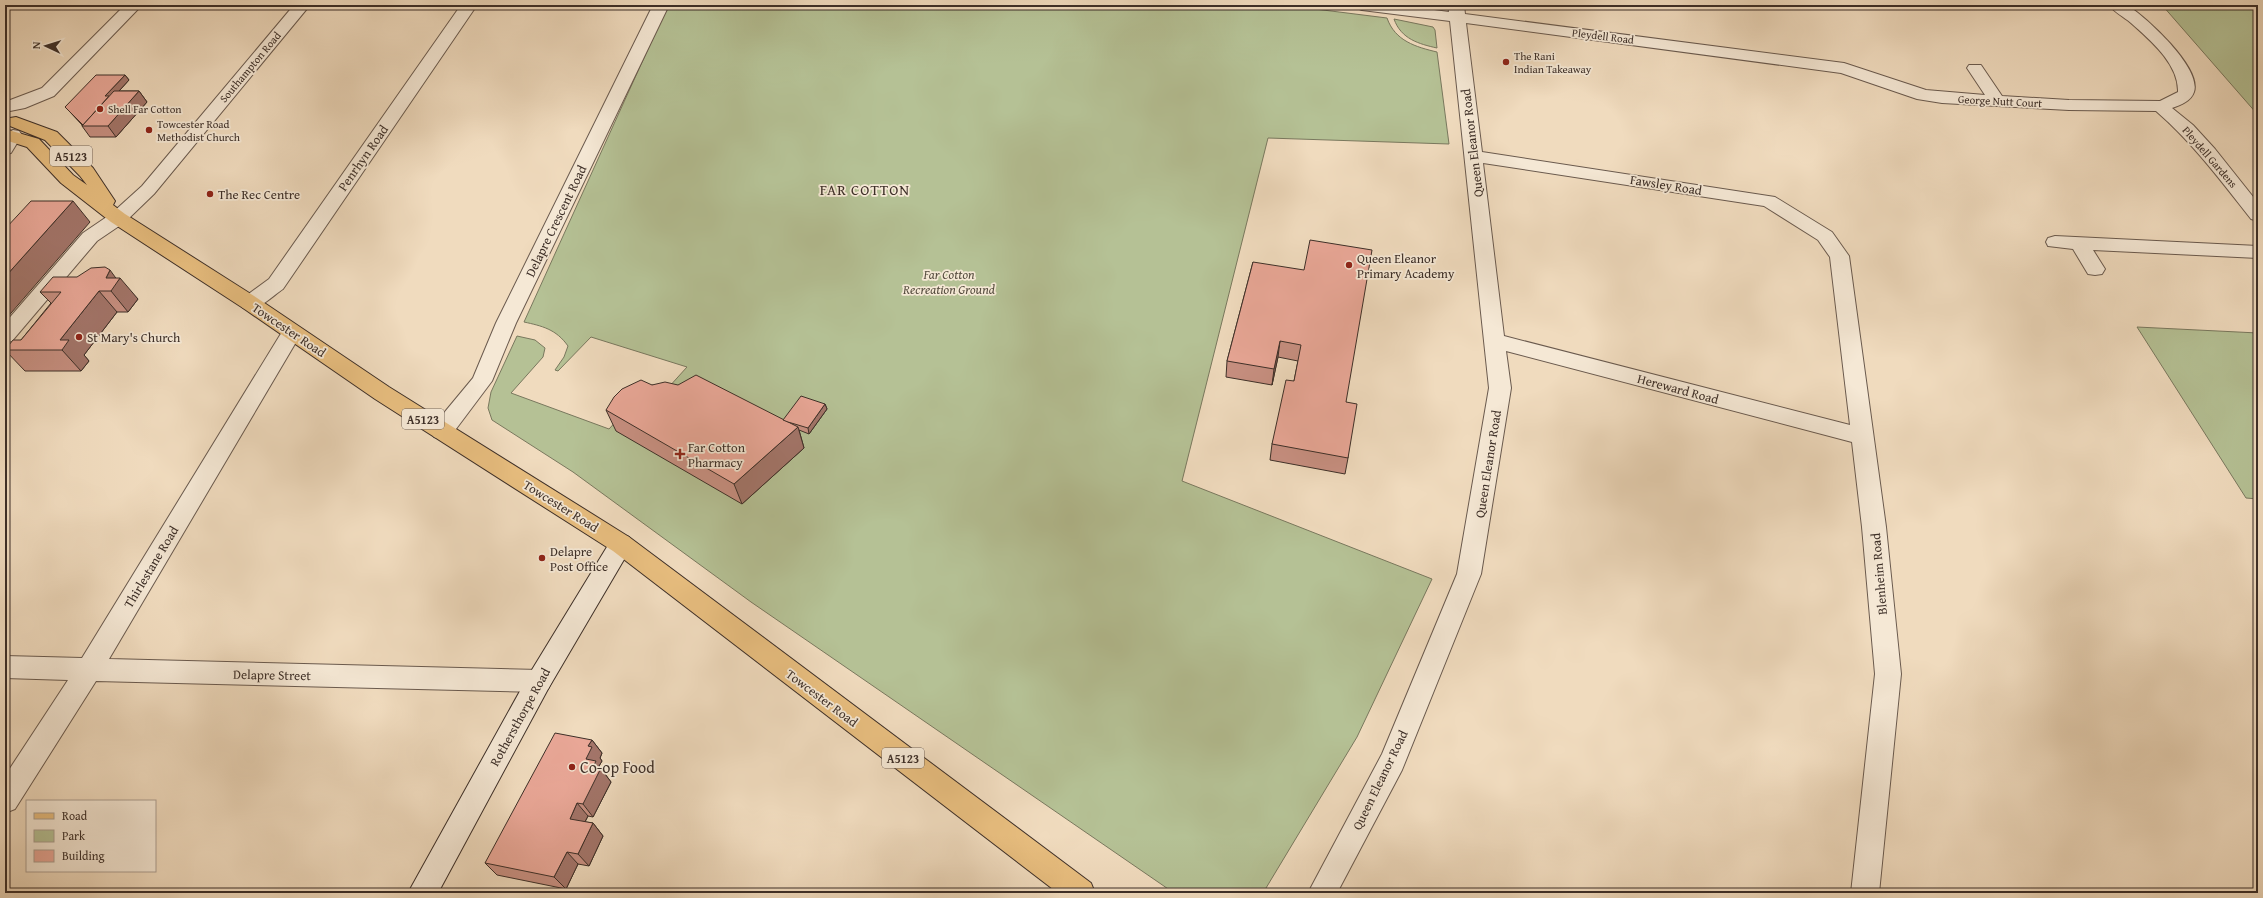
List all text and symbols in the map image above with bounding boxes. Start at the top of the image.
street label: Pleydell Road [1571,24,1635,48]
north arrow [26,26,66,66]
street label: Southampton Road [216,28,285,106]
text: N [28,40,44,50]
place label: The Rani Indian Takeaway [1514,48,1592,77]
marker: The Rani Indian Takeaway [1501,57,1511,67]
street label: Queen Eleanor Road [1456,88,1488,198]
street label: George Nutt Court [1958,91,2043,111]
place label: Shell Far Cotton [108,101,182,117]
marker: Shell Far Cotton [95,104,105,114]
place label: Towcester Road Methodist Church [157,116,241,145]
street label: Penrhyn Road [333,121,393,195]
street label: Pleydell Gardens [2179,123,2241,191]
marker: Towcester Road Methodist Church [144,125,154,135]
road number: A5123 [50,146,92,166]
street label: Delapre Crescent Road [521,162,591,280]
street label: Fawsley Road [1629,170,1703,200]
district label: FAR COTTON [820,179,910,200]
place label: The Rec Centre [218,185,300,204]
marker: The Rec Centre [205,189,215,199]
place label: Queen Eleanor Primary Academy [1357,249,1455,283]
marker: Queen Eleanor Primary Academy [1344,260,1354,270]
park label: Far Cotton Recreation Ground [902,265,995,299]
street label: Towcester Road [248,298,330,362]
place label: St Mary's Church [87,328,181,347]
marker: St Mary's Church [74,332,84,342]
street label: Hereward Road [1635,369,1721,409]
road number: A5123 [402,409,444,429]
street label: Queen Eleanor Road [1470,409,1506,519]
place label: Far Cotton Pharmacy [688,438,746,472]
marker: Far Cotton Pharmacy [675,449,685,459]
street label: Towcester Road [520,475,602,537]
street label: Thirlestane Road [119,522,183,612]
street label: Blenheim Road [1866,532,1892,616]
place label: Delapre Post Office [550,542,608,576]
marker: Delapre Post Office [537,553,547,563]
street label: Rothersthorpe Road [485,664,555,770]
street label: Delapre Street [233,665,311,685]
street label: Towcester Road [782,665,862,731]
street label: Queen Eleanor Road [1348,727,1412,833]
road number: A5123 [882,748,924,768]
place label: Co-op Food [580,755,655,779]
marker: Co-op Food [567,762,577,772]
legend [26,800,156,872]
text: Road [62,807,88,824]
text: Park [62,827,86,844]
text: Building [62,847,105,864]

